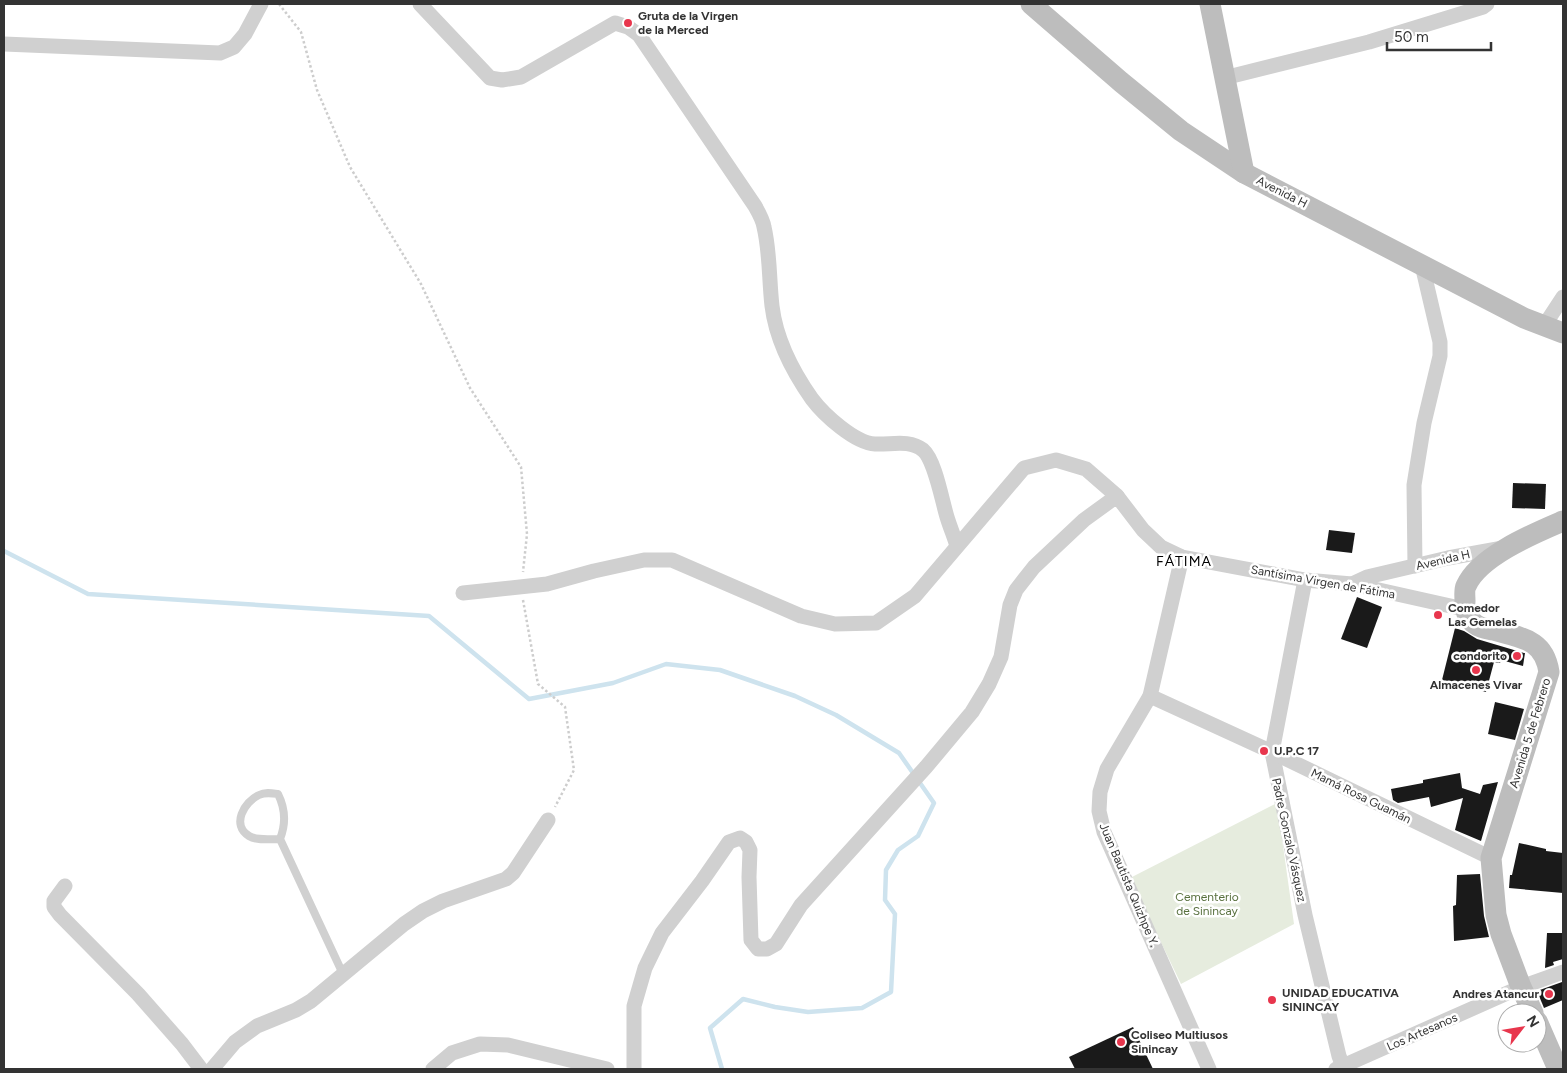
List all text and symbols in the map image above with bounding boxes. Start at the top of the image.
place label: Gruta de la Virgen de la Merced [638,9,738,37]
marker: Gruta de la Virgen de la Merced [622,17,634,29]
scale bar [1387,20,1491,52]
text: 50 m [1394,28,1429,46]
street label: Avenida H [1254,173,1310,211]
street label: Avenida H [1415,547,1471,573]
district label: FÁTIMA [1156,553,1212,570]
street label: Santísima Virgen de Fátima [1250,562,1396,602]
place label: Comedor Las Gemelas [1448,601,1517,629]
marker: Comedor Las Gemelas [1432,609,1444,621]
place label: condorito [1453,649,1507,663]
marker: condorito [1511,650,1523,662]
marker: Almacenes Vivar [1470,664,1482,676]
street label: Avenida 5 de Febrero [1507,676,1553,790]
place label: Almacenes Vivar [1430,678,1523,692]
place label: U.P.C 17 [1274,744,1319,758]
marker: U.P.C 17 [1258,745,1270,757]
street label: Mamá Rosa Guamán [1309,766,1414,826]
street label: Padre Gonzalo Vásquez [1269,777,1309,903]
street label: Juan Bautista Quizhpe Y. [1097,821,1161,949]
park label: Cementerio de Sinincay [1175,890,1239,918]
place label: UNIDAD EDUCATIVA SININCAY [1282,986,1399,1014]
place label: Andres Atancur [1452,987,1539,1001]
marker: Andres Atancur [1543,988,1555,1000]
marker: UNIDAD EDUCATIVA SININCAY [1266,994,1278,1006]
north arrow [1497,1003,1547,1053]
street label: Los Artesanos [1384,1010,1460,1054]
text: N [1523,1013,1543,1031]
place label: Coliseo Multiusos Sinincay [1131,1028,1228,1056]
marker: Coliseo Multiusos Sinincay [1115,1036,1127,1048]

